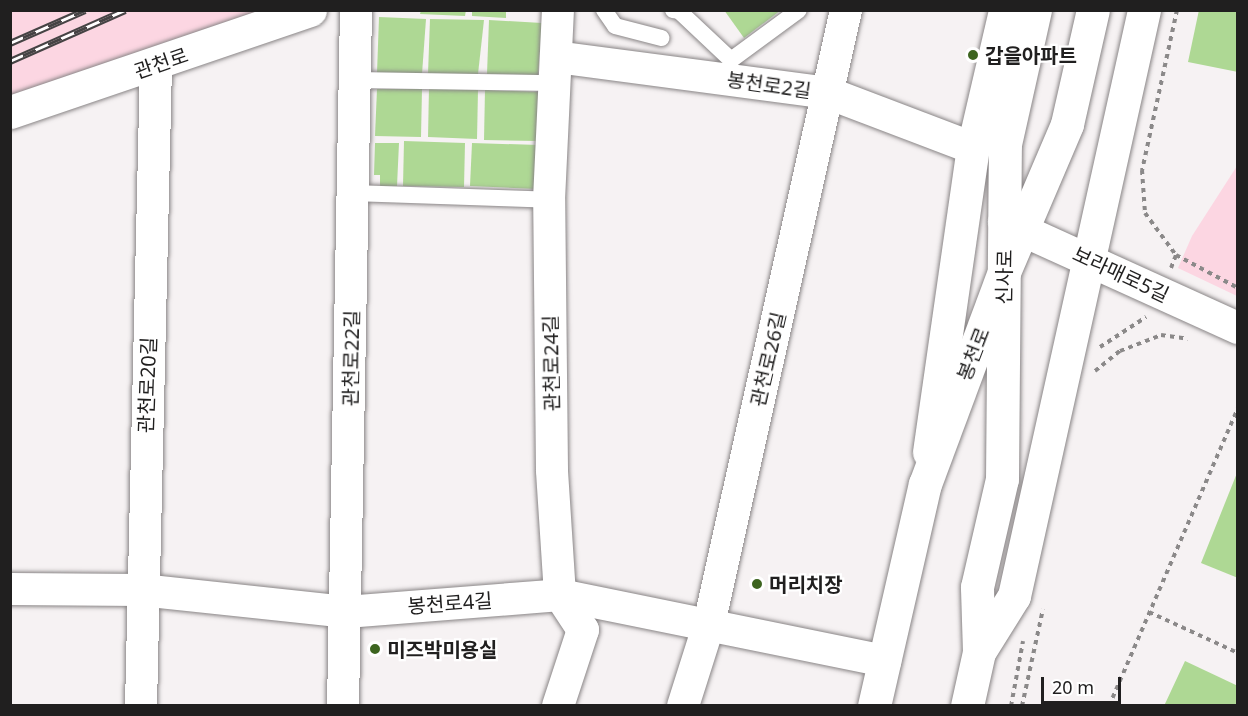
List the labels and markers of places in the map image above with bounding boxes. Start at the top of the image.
place label: 갑을아파트 [985,43,1077,67]
marker: 갑을아파트 [966,48,980,62]
place label: 머리치장 [769,572,843,596]
marker: 머리치장 [750,577,764,591]
place label: 미즈박미용실 [387,637,497,661]
marker: 미즈박미용실 [368,642,382,656]

